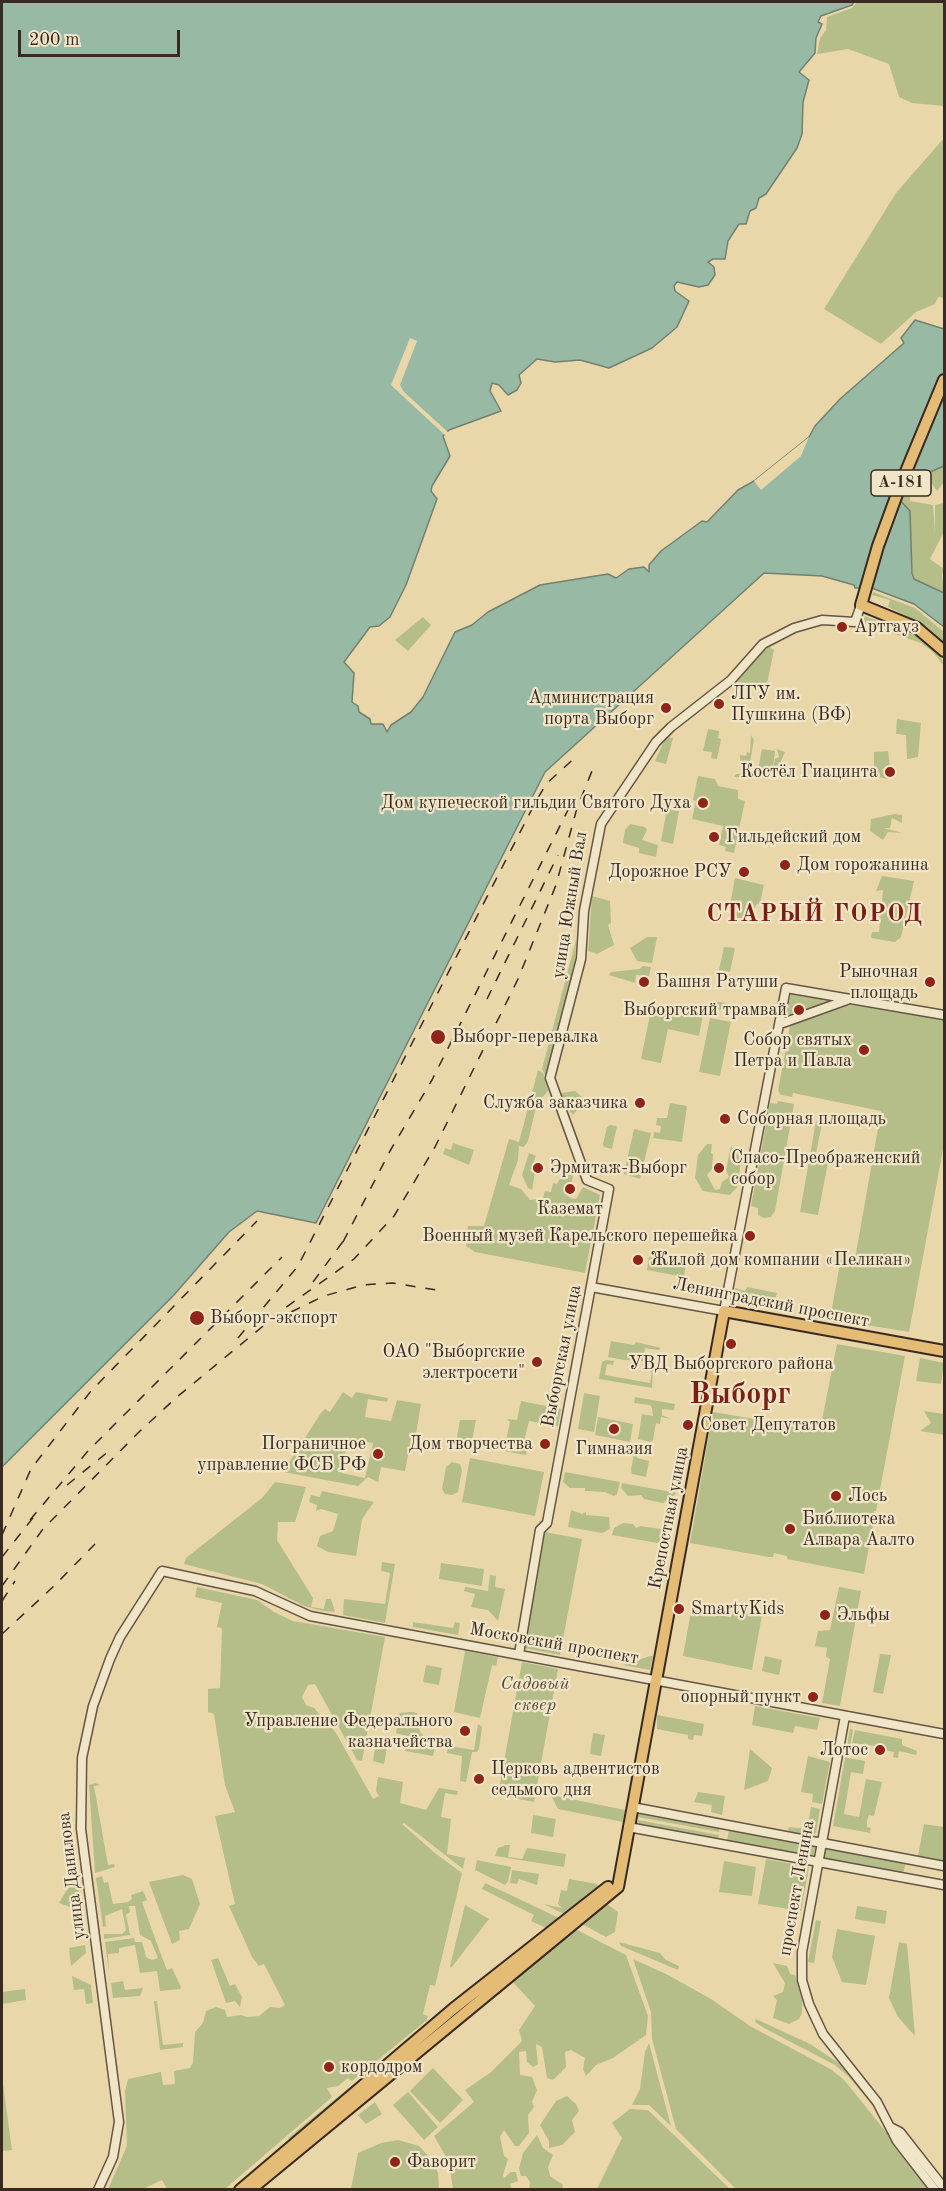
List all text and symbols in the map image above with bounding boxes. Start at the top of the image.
scale bar [21,18,183,56]
text: 200 m [29,31,80,49]
road number: А-181 [871,470,931,496]
place label: Артгауз [854,616,919,638]
marker: Артгауз [835,620,849,634]
place label: ЛГУ им. Пушкина (ВФ) [731,683,852,726]
place label: Администрация порта Выборг [528,687,654,730]
marker: ЛГУ им. Пушкина (ВФ) [712,697,726,711]
marker: Администрация порта Выборг [659,701,673,715]
place label: Костёл Гиацинта [740,761,878,783]
marker: Костёл Гиацинта [883,765,897,779]
place label: Дом купеческой гильдии Святого Духа [381,792,691,814]
marker: Дом купеческой гильдии Святого Духа [696,796,710,810]
place label: Гильдейский дом [726,826,861,848]
street label: улица Южный Вал [548,830,592,980]
marker: Гильдейский дом [707,830,721,844]
place label: Дом горожанина [797,854,929,876]
marker: Дом горожанина [778,858,792,872]
place label: Дорожное РСУ [608,861,732,883]
marker: Дорожное РСУ [737,865,751,879]
district label: СТАРЫЙ ГОРОД [706,901,924,929]
place label: Рыночная площадь [839,961,918,1004]
place label: Башня Ратуши [656,971,778,993]
marker: Башня Ратуши [637,975,651,989]
marker: Рыночная площадь [923,975,937,989]
place label: Выборгский трамвай [623,999,787,1021]
marker: Выборгский трамвай [792,1003,806,1017]
place label: Выборг-перевалка [452,1026,598,1048]
marker: Выборг-перевалка [429,1028,447,1046]
place label: Собор святых Петра и Павла [733,1029,852,1072]
marker: Собор святых Петра и Павла [857,1043,871,1057]
place label: Служба заказчика [483,1092,628,1114]
marker: Служба заказчика [633,1096,647,1110]
place label: Соборная площадь [737,1108,886,1130]
marker: Соборная площадь [718,1112,732,1126]
place label: Спасо-Преображенский собор [731,1147,920,1190]
place label: Эрмитаж-Выборг [550,1157,687,1179]
marker: Эрмитаж-Выборг [531,1161,545,1175]
marker: Спасо-Преображенский собор [712,1161,726,1175]
marker: Каземат [563,1182,577,1196]
place label: Каземат [537,1198,603,1220]
place label: Военный музей Карельского перешейка [422,1225,738,1247]
marker: Военный музей Карельского перешейка [743,1229,757,1243]
place label: Жилой дом компании «Пеликан» [650,1249,911,1271]
marker: Жилой дом компании «Пеликан» [631,1253,645,1267]
street label: Ленинградский проспект [671,1273,871,1333]
street label: Выборгская улица [538,1283,586,1429]
place label: Выборг-экспорт [210,1307,338,1329]
marker: Выборг-экспорт [188,1309,206,1327]
marker: УВД Выборгского района [724,1337,738,1351]
place label: ОАО "Выборгские электросети" [383,1341,525,1384]
place label: УВД Выборгского района [629,1353,833,1375]
marker: ОАО "Выборгские электросети" [530,1355,544,1369]
district label: Выборг [689,1377,791,1413]
place label: Совет Депутатов [700,1414,836,1436]
marker: Совет Депутатов [681,1418,695,1432]
marker: Гимназия [607,1422,621,1436]
place label: Пограничное управление ФСБ РФ [197,1433,366,1476]
place label: Дом творчества [409,1433,533,1455]
marker: Дом творчества [538,1437,552,1451]
place label: Гимназия [575,1438,653,1460]
street label: Крепостная улица [645,1445,693,1591]
marker: Пограничное управление ФСБ РФ [371,1447,385,1461]
place label: Лось [848,1485,887,1507]
marker: Лось [829,1489,843,1503]
place label: Библиотека Алвара Аалто [802,1508,915,1550]
marker: Библиотека Алвара Аалто [783,1522,797,1536]
place label: SmartyKids [691,1598,784,1620]
marker: SmartyKids [672,1602,686,1616]
place label: Эльфы [837,1604,890,1626]
marker: Эльфы [818,1608,832,1622]
street label: Московский проспект [468,1618,640,1670]
park label: Садовый сквер [500,1673,570,1716]
place label: опорный пункт [681,1686,801,1708]
marker: опорный пункт [806,1690,820,1704]
place label: Управление Федерального казначейства [244,1710,453,1752]
marker: Управление Федерального казначейства [458,1724,472,1738]
place label: Лотос [820,1739,868,1761]
marker: Лотос [873,1743,887,1757]
place label: Церковь адвентистов седьмого дня [491,1758,660,1800]
marker: Церковь адвентистов седьмого дня [472,1772,486,1786]
street label: улица Данилова [53,1811,91,1941]
street label: проспект Ленина [774,1819,820,1957]
place label: кордодром [341,2056,422,2078]
marker: кордодром [322,2060,336,2074]
place label: Фаворит [407,2151,476,2173]
marker: Фаворит [388,2155,402,2169]

